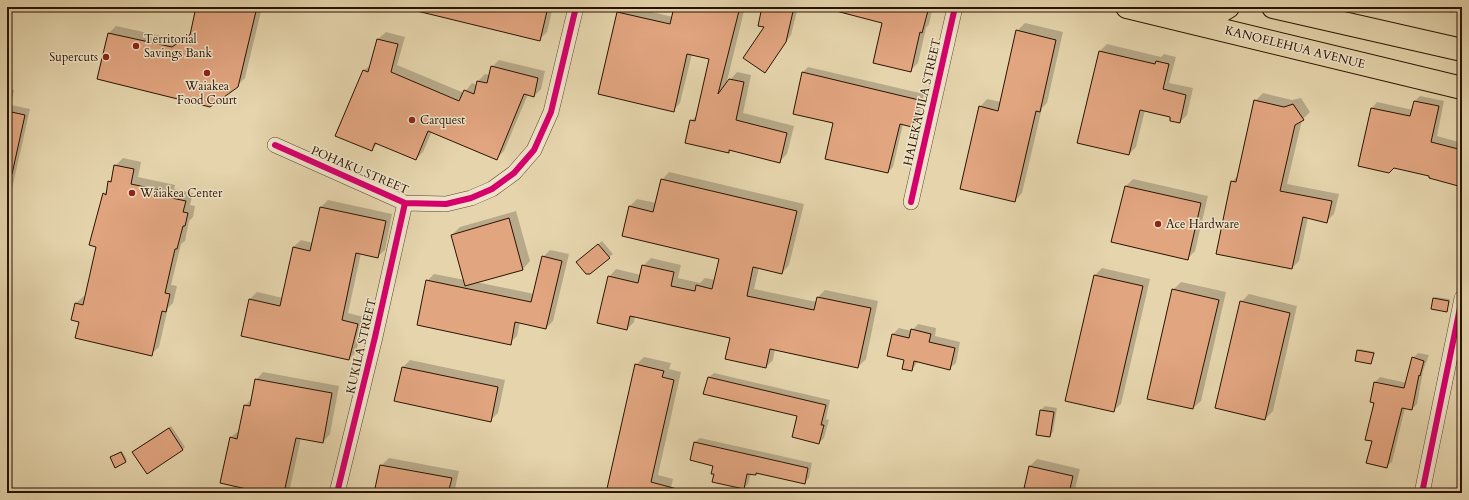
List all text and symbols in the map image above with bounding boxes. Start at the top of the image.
street label: KANOELEHUA AVENUE [1223,22,1367,72]
place label: Territorial Savings Bank [144,31,213,61]
street label: HALEKAUILA STREET [900,37,945,167]
marker: Territorial Savings Bank [131,41,141,51]
place label: Supercuts [49,49,98,65]
marker: Supercuts [101,52,111,62]
marker: Waiakea Food Court [202,68,212,78]
place label: Waiakea Food Court [177,78,237,108]
place label: Carquest [420,112,465,128]
marker: Carquest [407,115,417,125]
street label: POHAKU STREET [309,142,412,198]
place label: Waiakea Center [139,185,223,201]
marker: Waiakea Center [127,188,137,198]
place label: Ace Hardware [1166,216,1239,232]
marker: Ace Hardware [1153,219,1163,229]
street label: KUKILA STREET [342,297,380,395]

